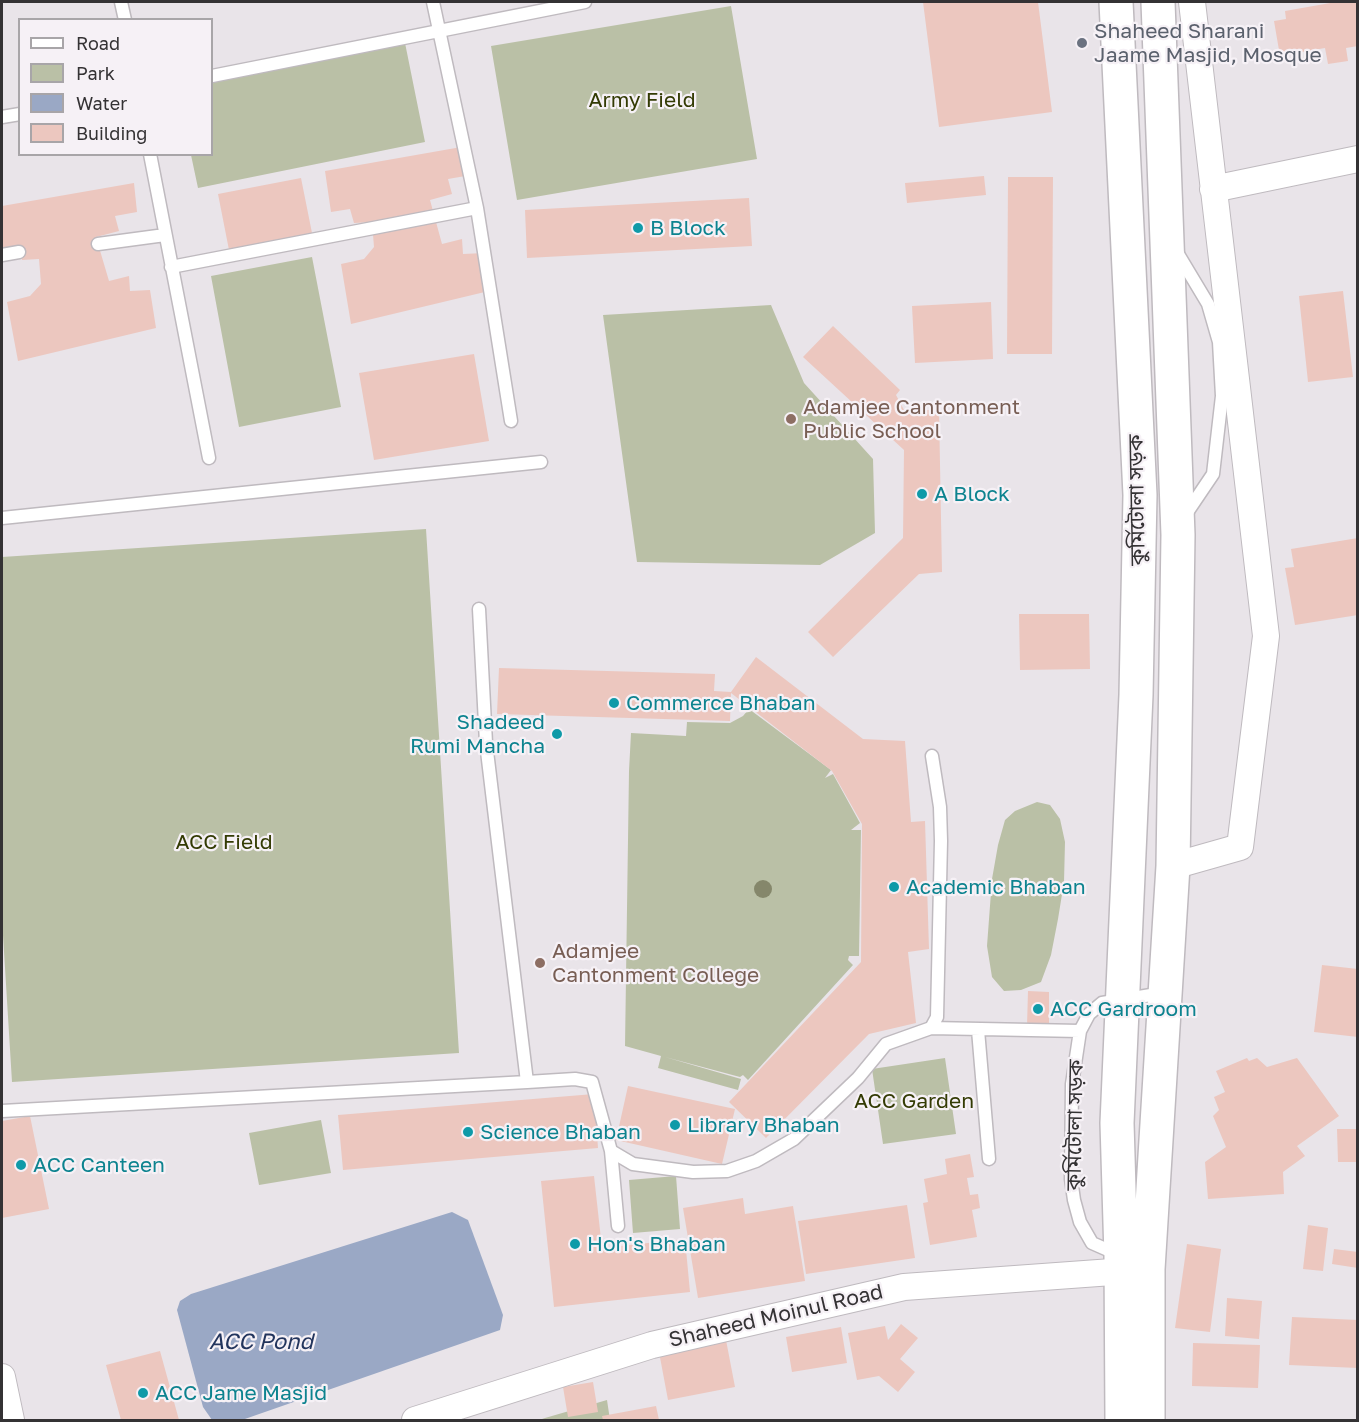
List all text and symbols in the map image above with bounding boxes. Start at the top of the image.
legend [18,18,213,156]
place label: Shaheed Sharani Jaame Masjid, Mosque [1094,18,1322,68]
text: Road [76,32,120,54]
marker: Shaheed Sharani Jaame Masjid, Mosque [1075,36,1089,50]
text: Park [76,62,115,84]
park label: Army Field [588,87,696,113]
text: Water [76,92,127,114]
text: Building [76,122,147,144]
place label: B Block [650,215,726,241]
marker: B Block [631,221,645,235]
place label: Adamjee Cantonment Public School [803,394,1020,444]
marker: Adamjee Cantonment Public School [784,412,798,426]
street label: কুর্মিটোলা সড়ক [1123,434,1151,566]
place label: A Block [934,481,1010,507]
marker: A Block [915,487,929,501]
place label: Commerce Bhaban [626,690,816,716]
marker: Commerce Bhaban [607,696,621,710]
place label: Shadeed Rumi Mancha [410,709,545,759]
marker: Shadeed Rumi Mancha [550,727,564,741]
park label: ACC Field [175,829,273,855]
place label: Academic Bhaban [906,874,1086,900]
marker: Academic Bhaban [887,880,901,894]
place label: Adamjee Cantonment College [552,938,759,988]
marker: Adamjee Cantonment College [533,956,547,970]
place label: ACC Gardroom [1050,996,1197,1022]
marker: ACC Gardroom [1031,1002,1045,1016]
street label: কুর্মিটোলা সড়ক [1061,1059,1089,1191]
park label: ACC Garden [854,1088,974,1114]
place label: Library Bhaban [687,1112,840,1138]
marker: Library Bhaban [668,1118,682,1132]
place label: Science Bhaban [480,1119,641,1145]
marker: Science Bhaban [461,1125,475,1139]
place label: ACC Canteen [33,1152,165,1178]
marker: ACC Canteen [14,1158,28,1172]
place label: Hon's Bhaban [587,1231,726,1257]
marker: Hon's Bhaban [568,1237,582,1251]
street label: Shaheed Moinul Road [666,1279,886,1353]
water label: ACC Pond [209,1329,313,1355]
place label: ACC Jame Masjid [155,1380,327,1406]
marker: ACC Jame Masjid [136,1386,150,1400]

